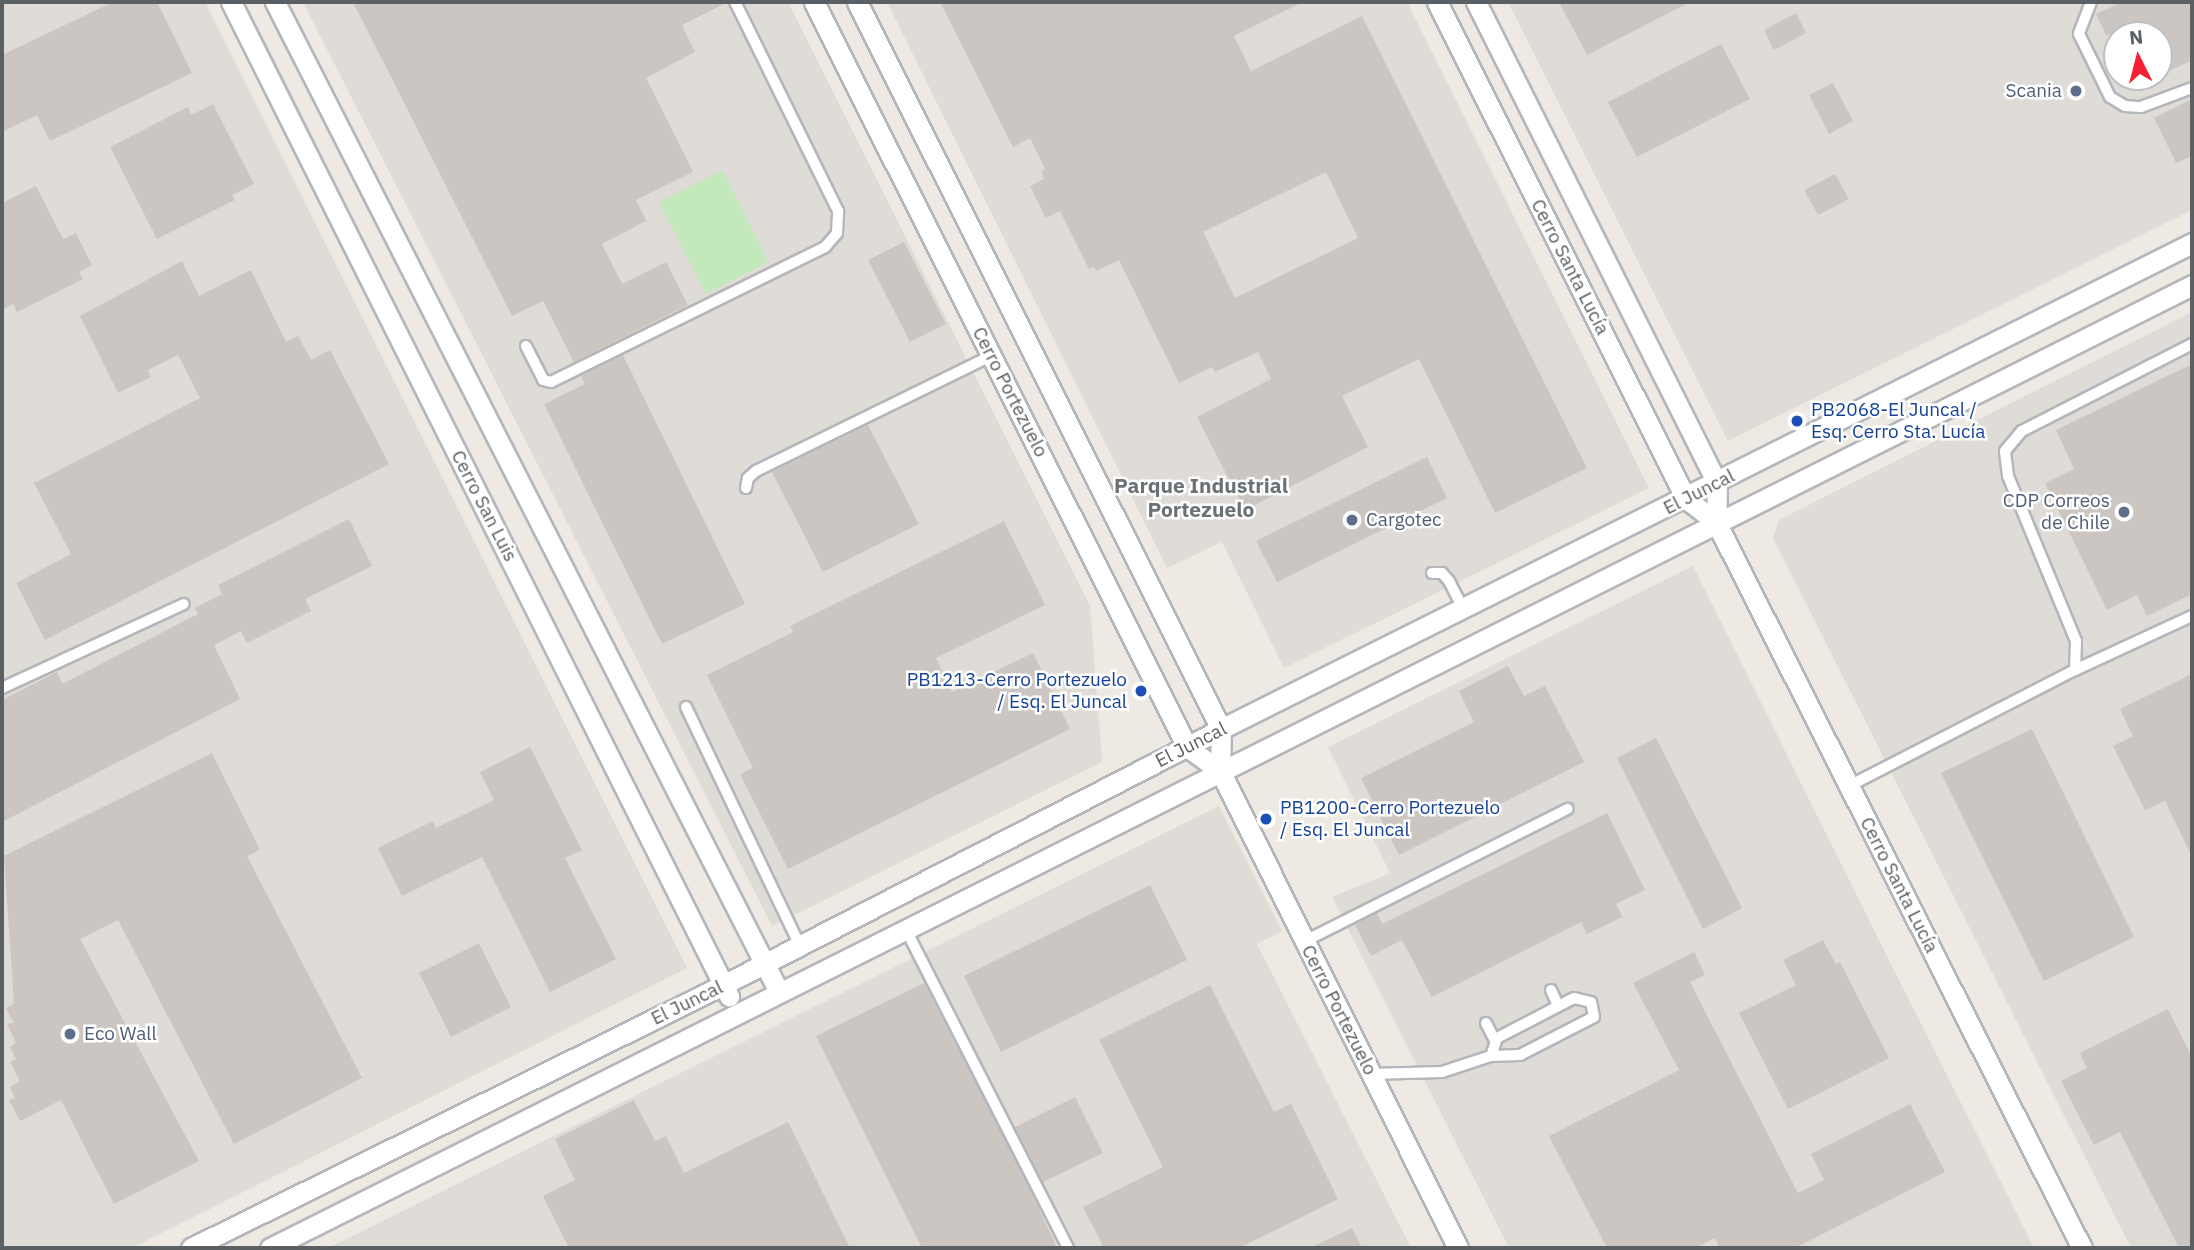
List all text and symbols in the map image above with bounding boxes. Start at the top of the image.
north arrow [2103,21,2173,91]
text: N [2128,24,2144,50]
place label: Scania [2006,80,2062,102]
marker: Scania [2068,83,2084,99]
street label: Cerro Santa Lucía [1526,195,1614,339]
street label: Cerro Portezuelo [967,323,1053,461]
place label: PB2068-El Juncal / Esq. Cerro Sta. Lucía [1811,399,1985,443]
marker: PB2068-El Juncal / Esq. Cerro Sta. Lucía [1789,413,1805,429]
street label: Cerro San Luis [446,447,522,565]
street label: El Juncal [1660,464,1738,520]
district label: Parque Industrial Portezuelo [1114,472,1288,522]
place label: CDP Correos de Chile [2003,490,2110,534]
marker: CDP Correos de Chile [2116,504,2132,520]
place label: Cargotec [1366,509,1442,531]
marker: Cargotec [1344,512,1360,528]
place label: PB1213-Cerro Portezuelo / Esq. El Juncal [907,669,1127,713]
marker: PB1213-Cerro Portezuelo / Esq. El Juncal [1133,683,1149,699]
street label: El Juncal [1152,717,1230,773]
place label: PB1200-Cerro Portezuelo / Esq. El Juncal [1280,797,1500,841]
marker: PB1200-Cerro Portezuelo / Esq. El Juncal [1258,811,1274,827]
street label: Cerro Santa Lucía [1855,813,1943,957]
street label: Cerro Portezuelo [1296,941,1382,1079]
street label: El Juncal [647,976,727,1030]
place label: Eco Wall [84,1023,157,1045]
marker: Eco Wall [62,1026,78,1042]

